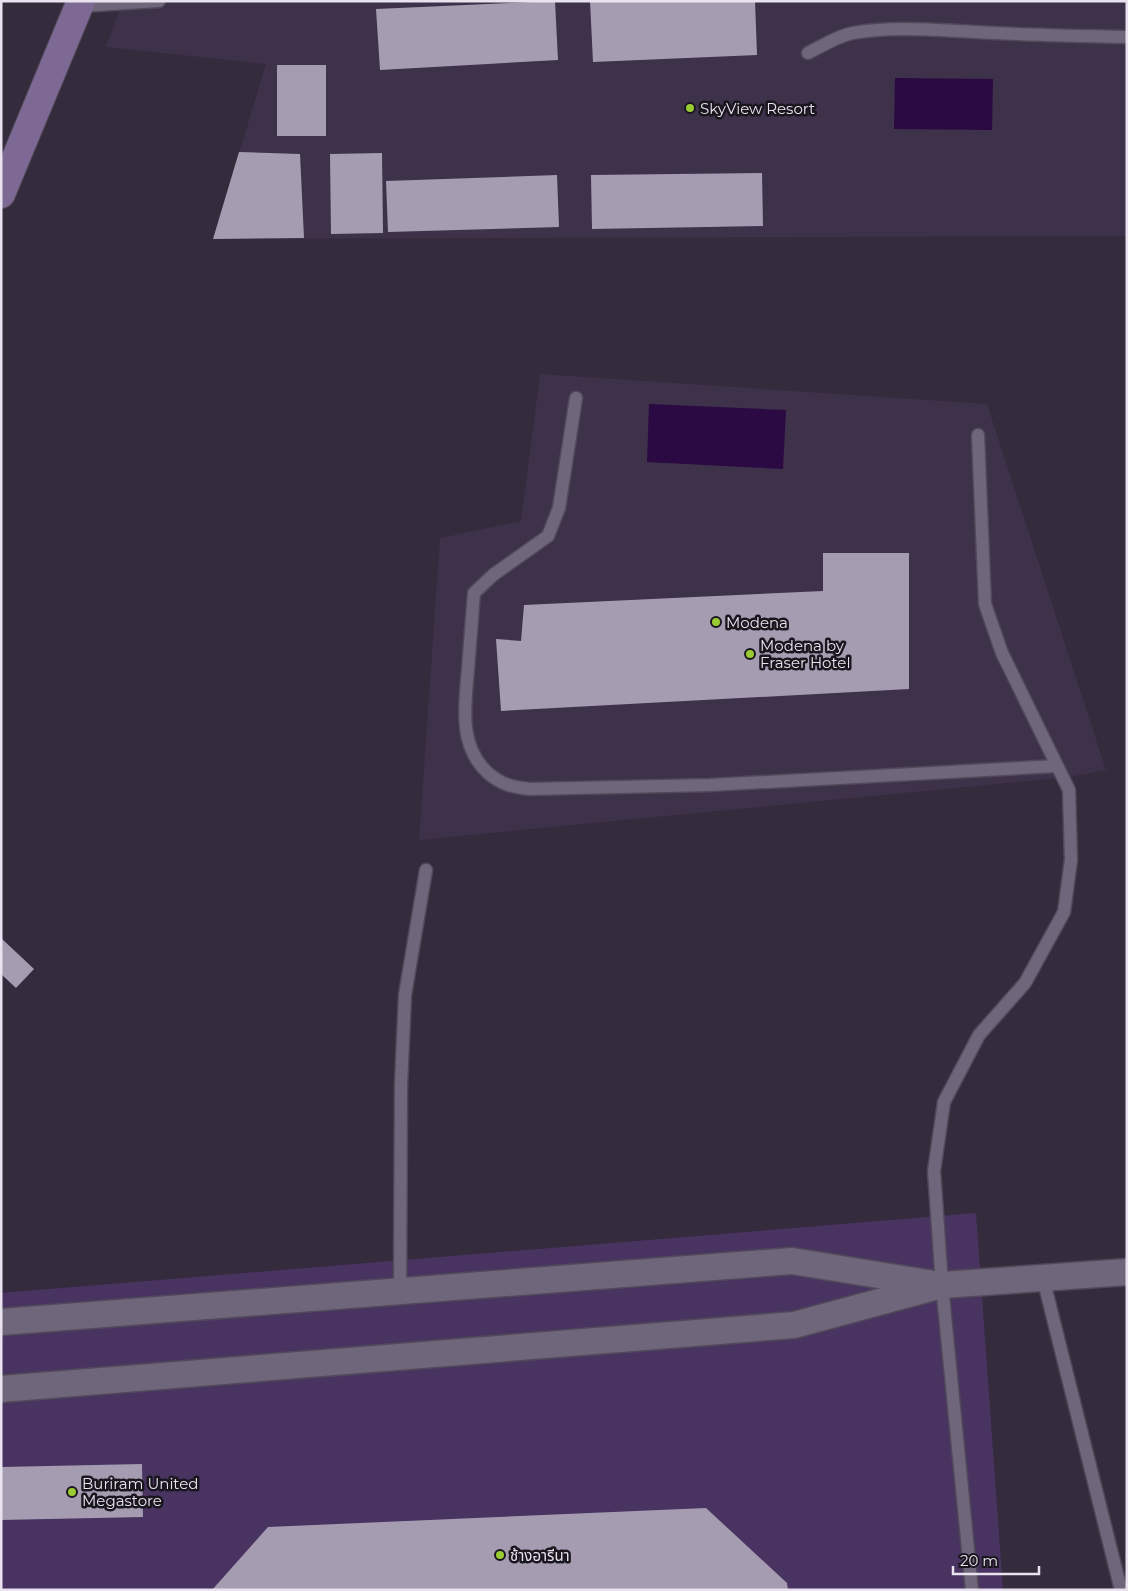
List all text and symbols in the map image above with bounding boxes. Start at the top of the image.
place label: SkyView Resort [700,99,815,118]
marker: SkyView Resort [684,102,696,114]
place label: Modena [726,613,788,632]
marker: Modena [710,616,722,628]
place label: Modena by Fraser Hotel [760,636,850,672]
marker: Modena by Fraser Hotel [744,648,756,660]
place label: Buriram United Megastore [82,1474,198,1510]
marker: Buriram United Megastore [66,1486,78,1498]
scale bar [953,1544,1039,1576]
place label: ช้างอารีนา [510,1546,570,1565]
marker: ช้างอารีนา [494,1549,506,1561]
text: 20 m [960,1551,998,1570]

